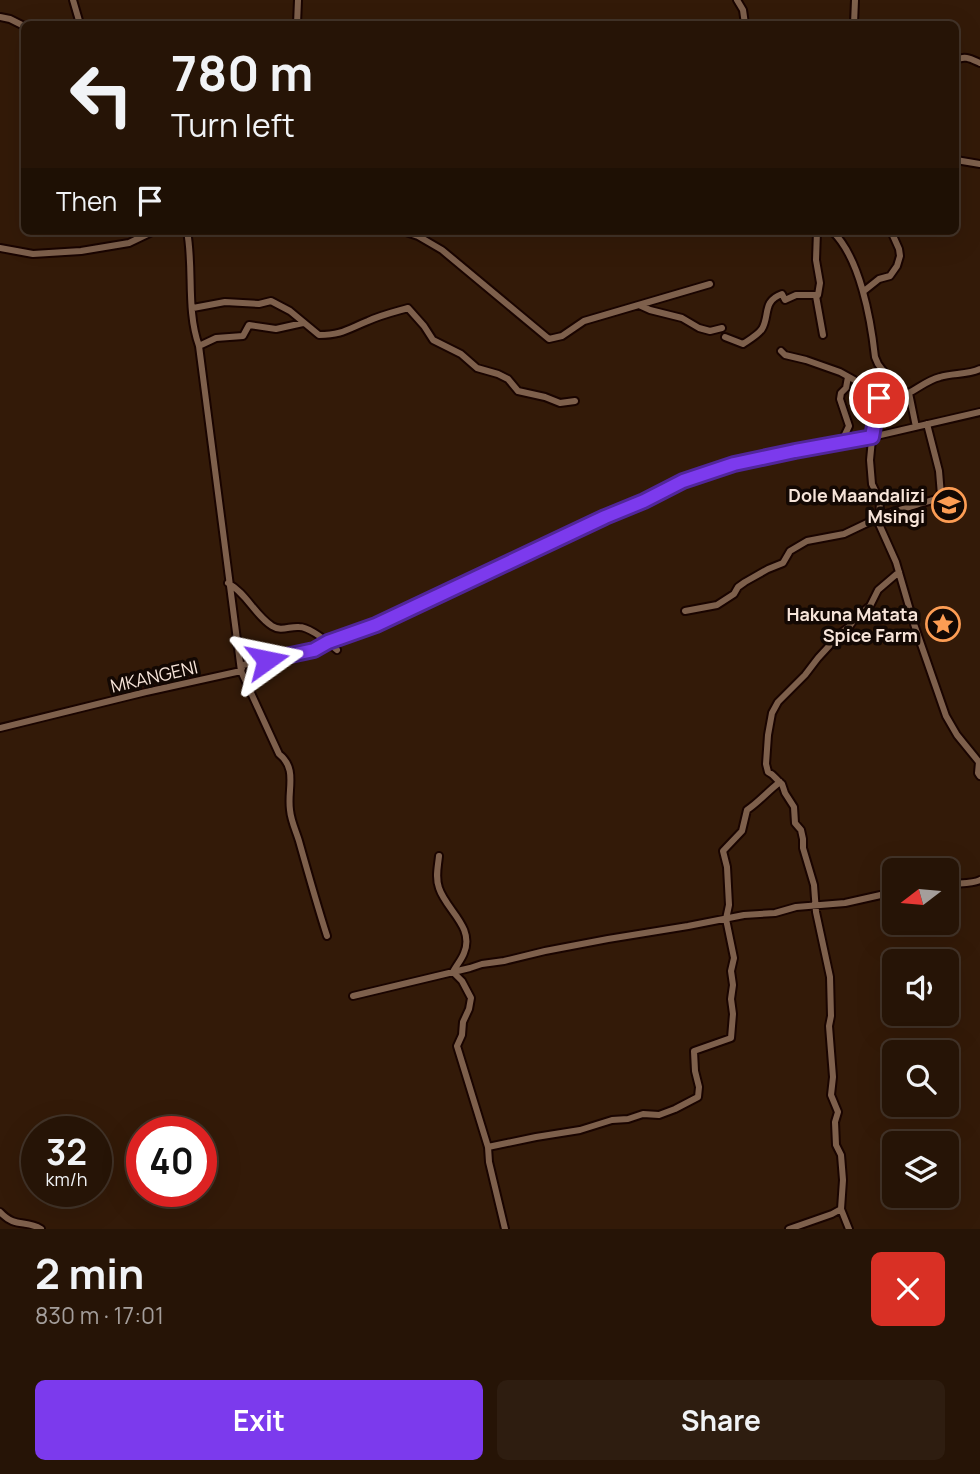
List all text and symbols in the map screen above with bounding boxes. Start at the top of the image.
text: 780 m [171,39,313,106]
icon: left [56,49,147,140]
text: Turn left [171,103,295,147]
icon: arrive [131,182,169,220]
text: Then [56,183,117,219]
pin [849,368,909,428]
icon: arrive [860,379,898,417]
place label: Dole Maandalizi Msingi [788,483,925,528]
school or university icon: Dole Maandalizi Msingi [930,486,968,524]
place label: Hakuna Matata Spice Farm [786,602,918,647]
place icon: Hakuna Matata Spice Farm [924,605,962,643]
position arrow [230,623,304,697]
street label: MKANGENI [108,654,200,698]
north arrow [882,858,959,934]
map controls [882,858,959,1208]
button: sound [882,949,959,1026]
button: search [882,1040,959,1117]
speed limit sign: 40 [126,1116,217,1207]
text: 32 [46,1128,87,1176]
button: layers [882,1131,959,1208]
text: km/h [46,1167,87,1191]
text: 2 min [35,1244,144,1302]
button: close [871,1252,945,1326]
text: 830 m · 17:01 [35,1299,164,1331]
button: Exit [35,1380,483,1460]
button: Share [497,1380,945,1460]

